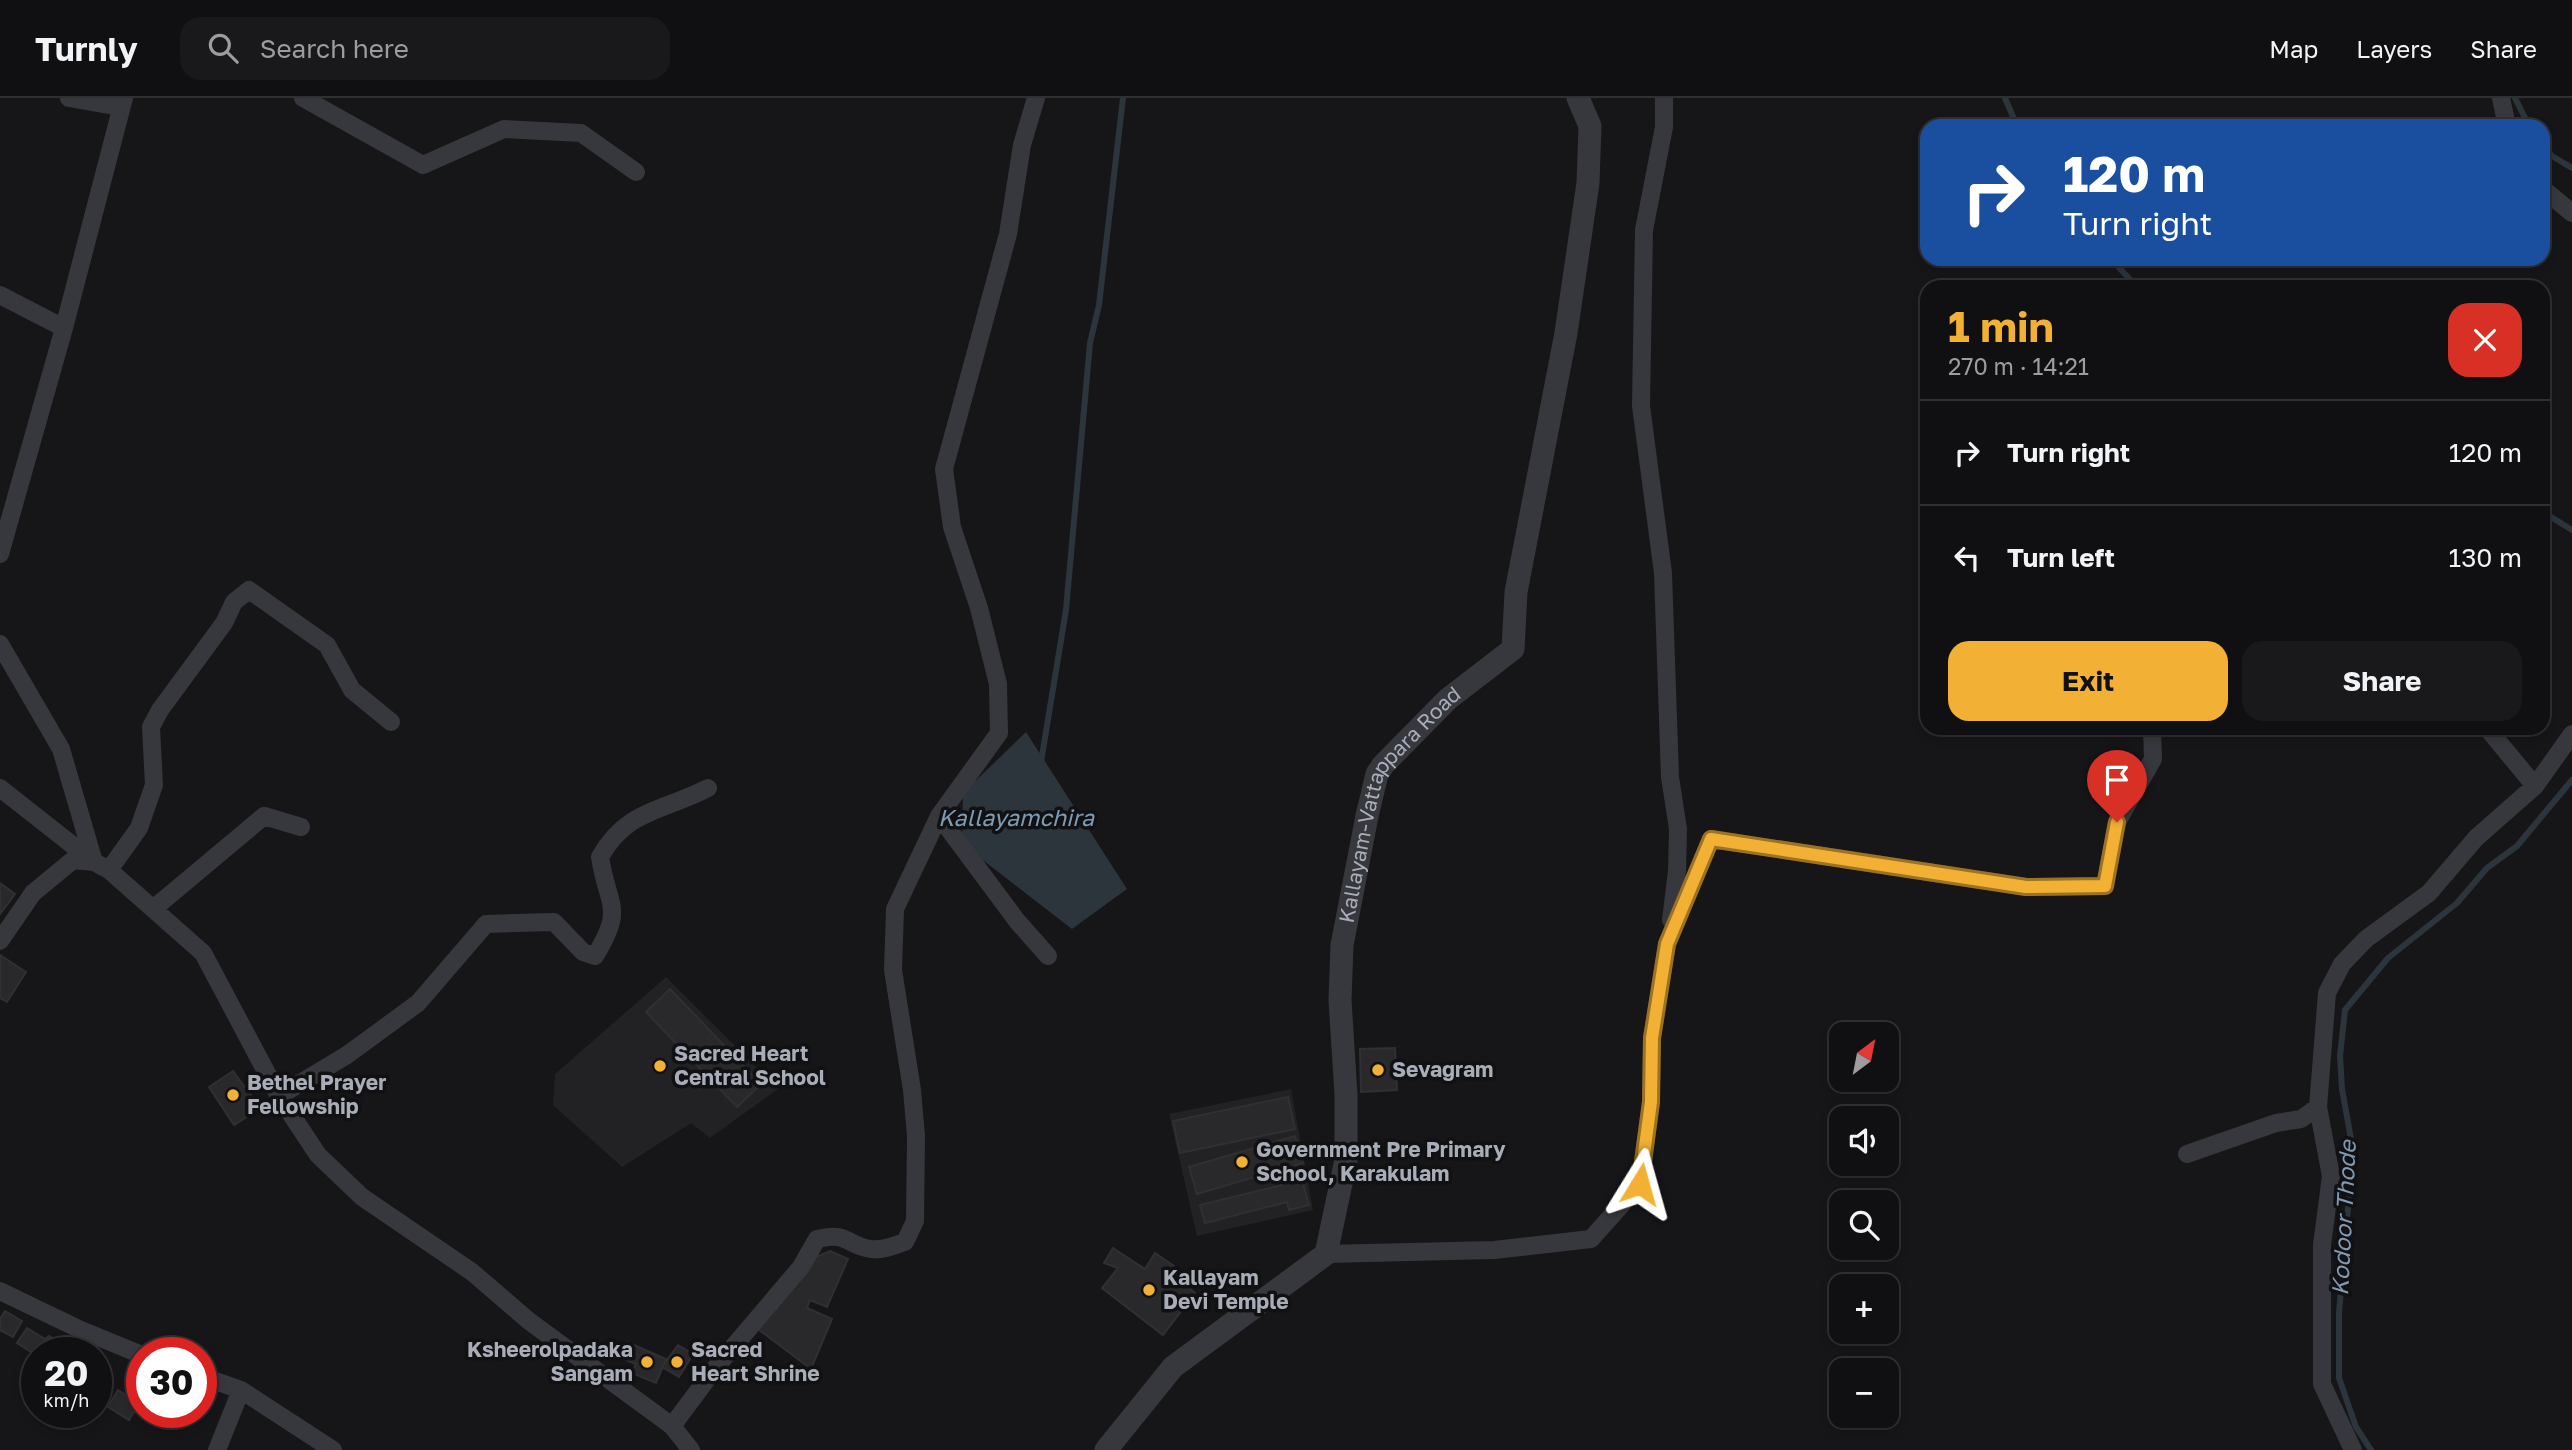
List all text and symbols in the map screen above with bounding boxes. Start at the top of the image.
search box [180,17,670,80]
text: Turnly [35,29,138,68]
icon: search [204,29,242,67]
text: Search here [260,33,409,64]
text: Map [2269,34,2318,63]
text: Layers [2356,34,2432,63]
text: Share [2470,34,2537,63]
text: 120 m [2063,144,2205,203]
icon: right [1948,147,2039,238]
text: Turn right [2063,204,2212,242]
text: 1 min [1948,301,2054,351]
button: close [2448,303,2522,377]
text: 270 m · 14:21 [1948,352,2089,380]
icon: right [1948,434,1986,472]
text: Turn right [2007,437,2130,468]
text: 120 m [2449,437,2522,468]
icon: left [1948,539,1986,577]
text: Turn left [2007,542,2115,573]
text: 130 m [2449,542,2522,573]
button: Exit [1948,641,2228,721]
button: Share [2242,641,2522,721]
street label: Kallayam-Vattappara Road [1333,680,1465,925]
pin [2087,750,2147,822]
icon: arrive [2098,761,2136,799]
water label: Kallayamchira [938,803,1095,831]
north arrow [1829,1022,1899,1092]
map controls [1829,1022,1899,1428]
place label: Sacred Heart Central School [674,1040,826,1090]
place label: Sevagram [1392,1056,1493,1082]
marker: Sacred Heart Central School [652,1058,668,1074]
marker: Sevagram [1370,1062,1386,1078]
place label: Bethel Prayer Fellowship [247,1069,386,1119]
marker: Bethel Prayer Fellowship [225,1087,241,1103]
button: sound [1829,1106,1899,1176]
place label: Government Pre Primary School, Karakulam [1256,1136,1506,1186]
water label: Kodoor Thode [2325,1138,2361,1296]
position arrow [1603,1147,1677,1221]
marker: Government Pre Primary School, Karakulam [1234,1154,1250,1170]
button: search [1829,1190,1899,1260]
place label: Kallayam Devi Temple [1163,1264,1289,1314]
button: + [1829,1274,1899,1344]
marker: Kallayam Devi Temple [1141,1282,1157,1298]
place label: Ksheerolpadaka Sangam [467,1336,633,1386]
place label: Sacred Heart Shrine [691,1336,820,1386]
speed limit sign: 30 [126,1337,217,1428]
text: 20 [44,1352,89,1394]
marker: Ksheerolpadaka Sangam [639,1354,655,1370]
marker: Sacred Heart Shrine [669,1354,685,1370]
button: − [1829,1358,1899,1428]
text: km/h [44,1389,89,1411]

